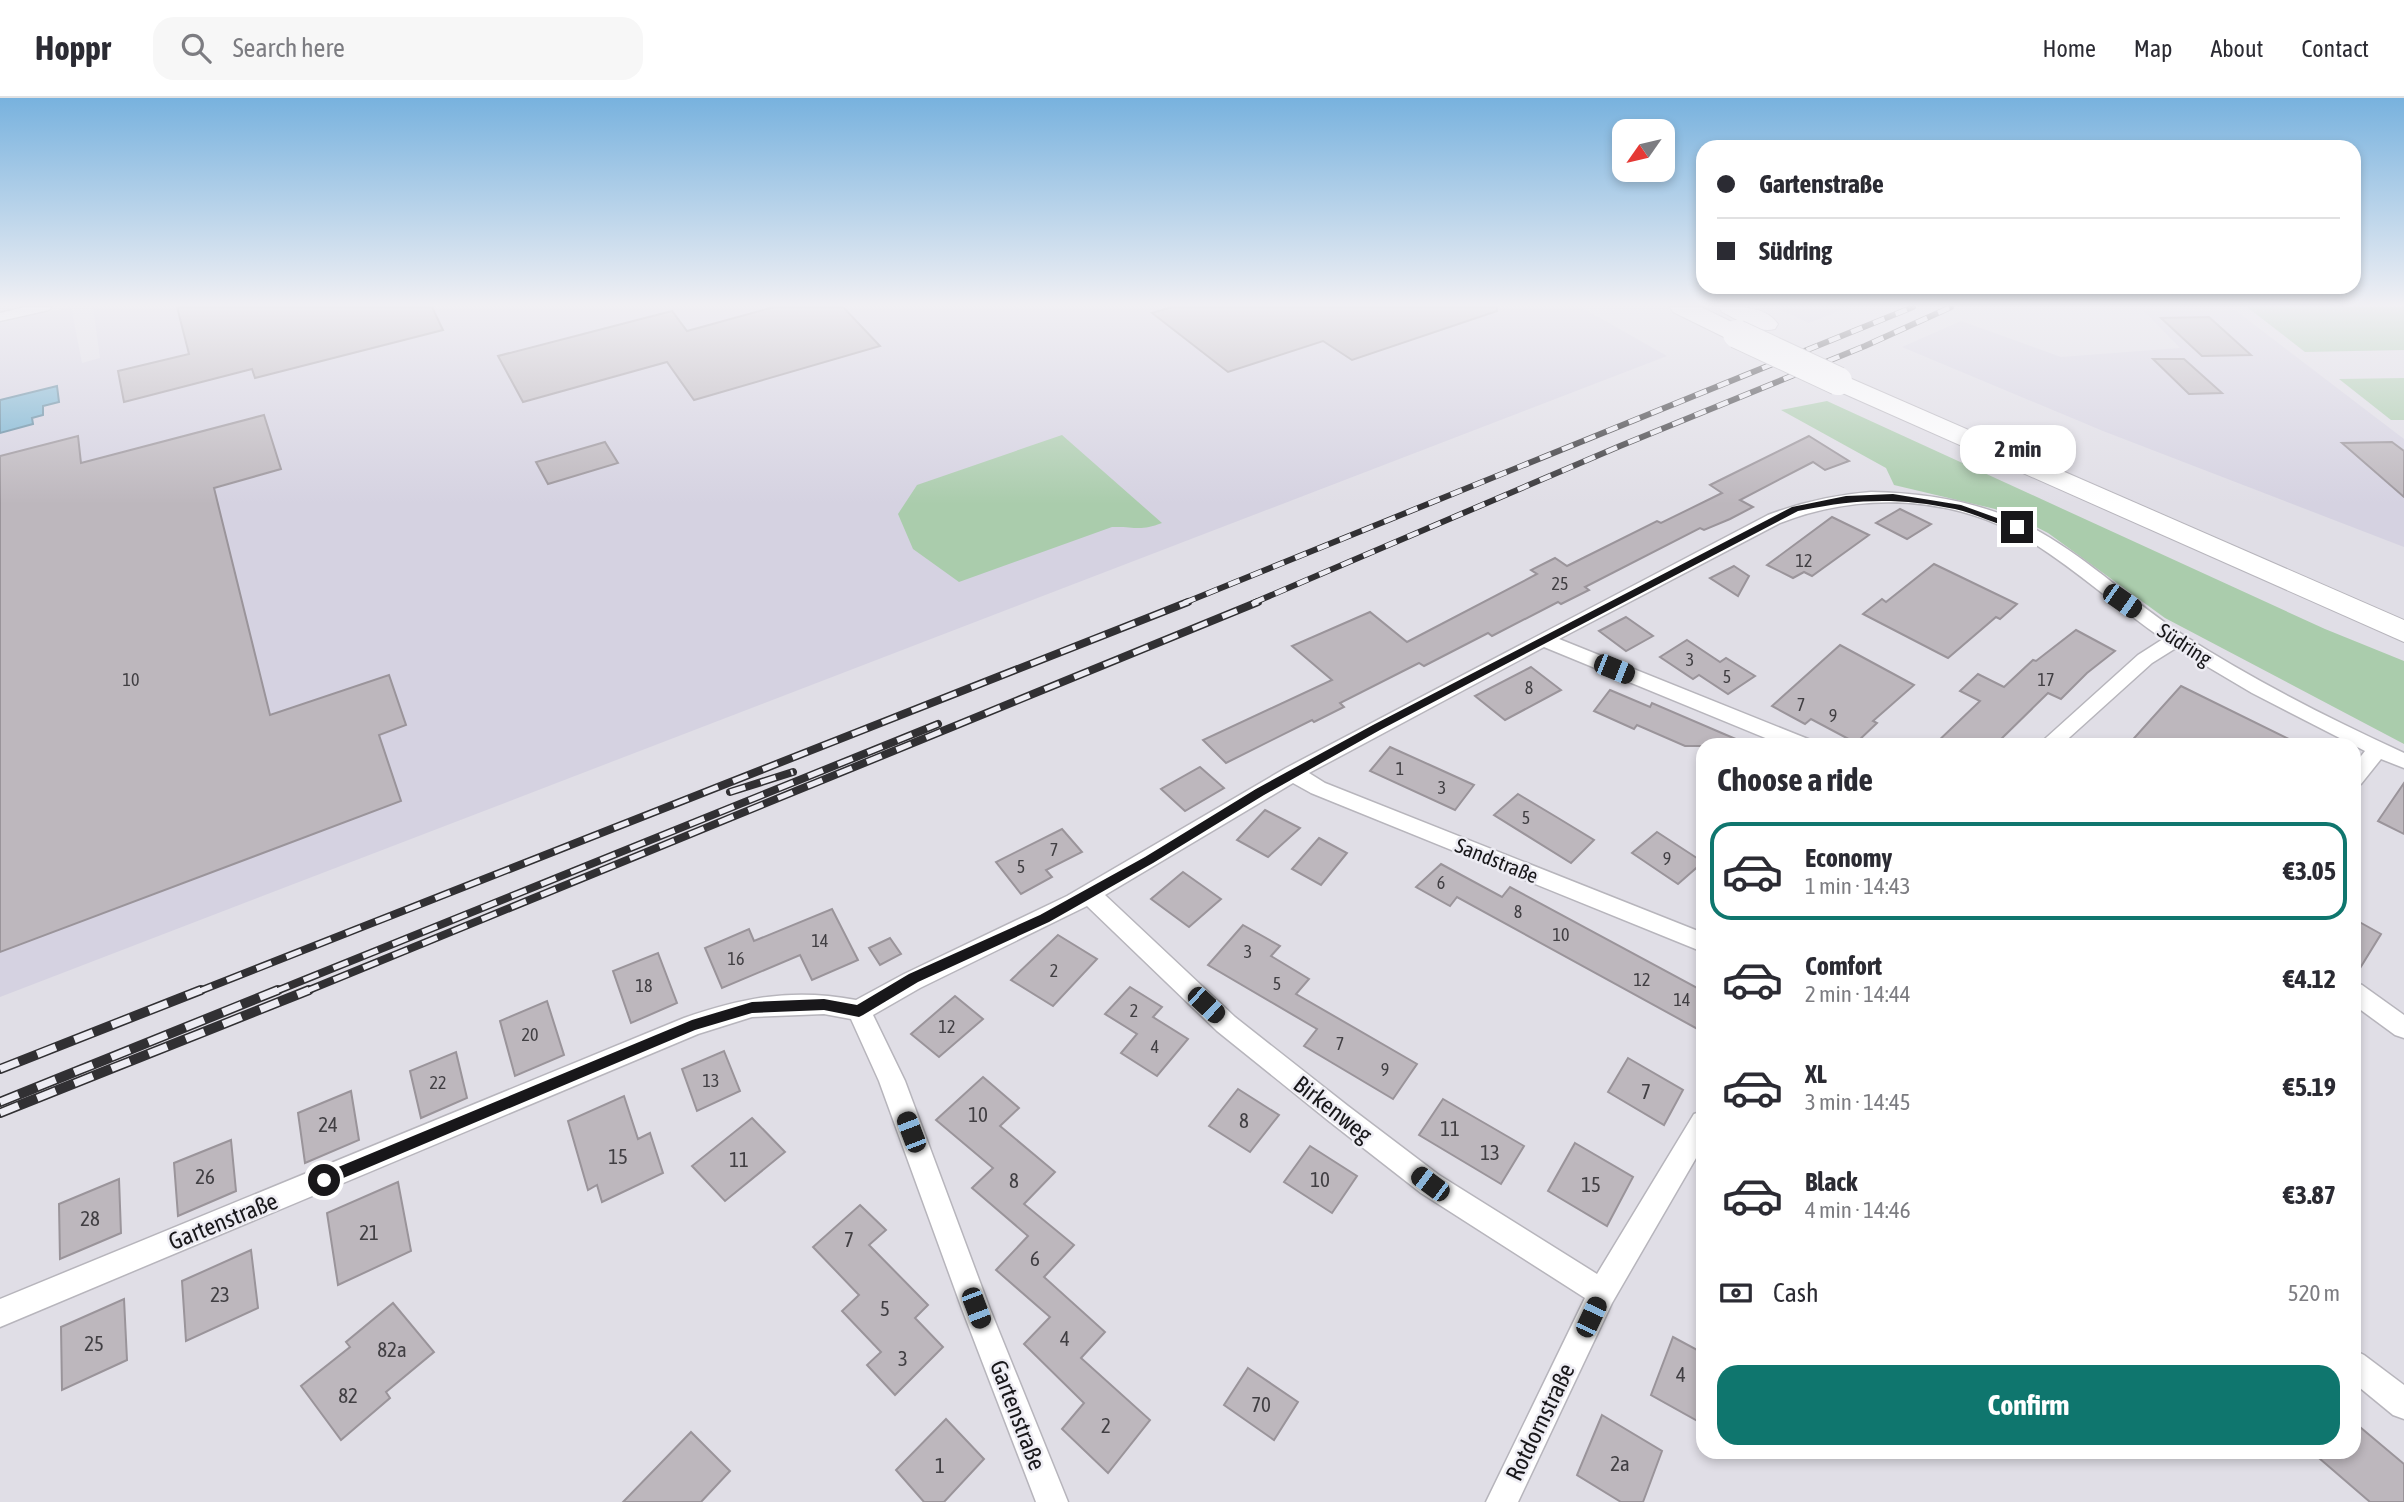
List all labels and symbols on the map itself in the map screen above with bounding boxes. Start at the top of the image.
north arrow [1612,119,1675,182]
callout: 2 min [1959,426,2075,474]
route end [2001,511,2033,543]
house number: 12 [1796,550,1812,571]
house number: 25 [1552,573,1568,594]
car [2099,580,2146,622]
street label: Südring [2154,618,2216,670]
house number: 3 [1686,649,1694,670]
car [1591,651,1638,687]
house number: 5 [1723,666,1731,687]
house number: 10 [123,669,139,690]
house number: 17 [2038,669,2054,690]
house number: 8 [1525,677,1533,698]
house number: 7 [1797,694,1805,715]
house number: 9 [1829,705,1837,726]
house number: 1 [1396,758,1404,779]
house number: 3 [1438,777,1446,798]
house number: 5 [1522,807,1530,828]
street label: Sandstraße [1452,833,1542,887]
house number: 7 [1050,839,1058,860]
house number: 9 [1663,848,1671,869]
house number: 5 [1017,856,1025,877]
house number: 6 [1437,872,1445,893]
house number: 8 [1514,901,1522,922]
house number: 10 [1553,924,1569,945]
house number: 14 [812,930,828,951]
house number: 3 [1244,941,1252,962]
house number: 16 [728,948,744,969]
house number: 2 [1050,960,1058,981]
house number: 12 [1634,969,1650,990]
house number: 5 [1273,973,1281,994]
house number: 18 [636,975,652,996]
car [1184,983,1229,1027]
house number: 14 [1674,989,1690,1010]
house number: 2 [1130,1000,1138,1021]
house number: 12 [939,1016,955,1037]
house number: 20 [522,1024,538,1045]
house number: 7 [1336,1033,1344,1054]
house number: 4 [1151,1036,1159,1057]
house number: 9 [1381,1059,1389,1080]
house number: 13 [703,1070,719,1091]
street label: Birkenweg [1288,1070,1378,1148]
house number: 22 [430,1072,446,1093]
house number: 7 [1641,1079,1651,1103]
house number: 10 [968,1102,988,1126]
house number: 8 [1239,1108,1249,1132]
car [894,1109,929,1155]
house number: 24 [318,1112,338,1136]
house number: 11 [1440,1116,1460,1140]
house number: 13 [1480,1140,1500,1164]
house number: 15 [608,1144,628,1168]
house number: 11 [729,1147,749,1171]
car [1407,1163,1454,1205]
house number: 26 [195,1164,215,1188]
route start [308,1164,340,1196]
house number: 10 [1310,1167,1330,1191]
house number: 8 [1009,1168,1019,1192]
house number: 15 [1581,1172,1601,1196]
street label: Gartenstraße [165,1187,281,1255]
house number: 28 [80,1206,100,1230]
house number: 21 [359,1220,379,1244]
house number: 7 [844,1227,854,1251]
house number: 6 [1030,1246,1040,1270]
house number: 23 [210,1282,230,1306]
car [959,1285,994,1331]
car [1573,1294,1610,1340]
house number: 5 [880,1296,890,1320]
house number: 4 [1060,1326,1070,1350]
house number: 25 [84,1331,104,1355]
house number: 82a [377,1337,407,1361]
house number: 3 [898,1346,908,1370]
street label: Gartenstraße [985,1356,1051,1474]
street label: Rotdornstraße [1500,1359,1580,1485]
house number: 4 [1676,1362,1686,1386]
house number: 82 [338,1383,358,1407]
house number: 70 [1251,1392,1271,1416]
house number: 2 [1101,1413,1111,1437]
house number: 2a [1610,1451,1630,1475]
house number: 1 [935,1453,945,1477]

